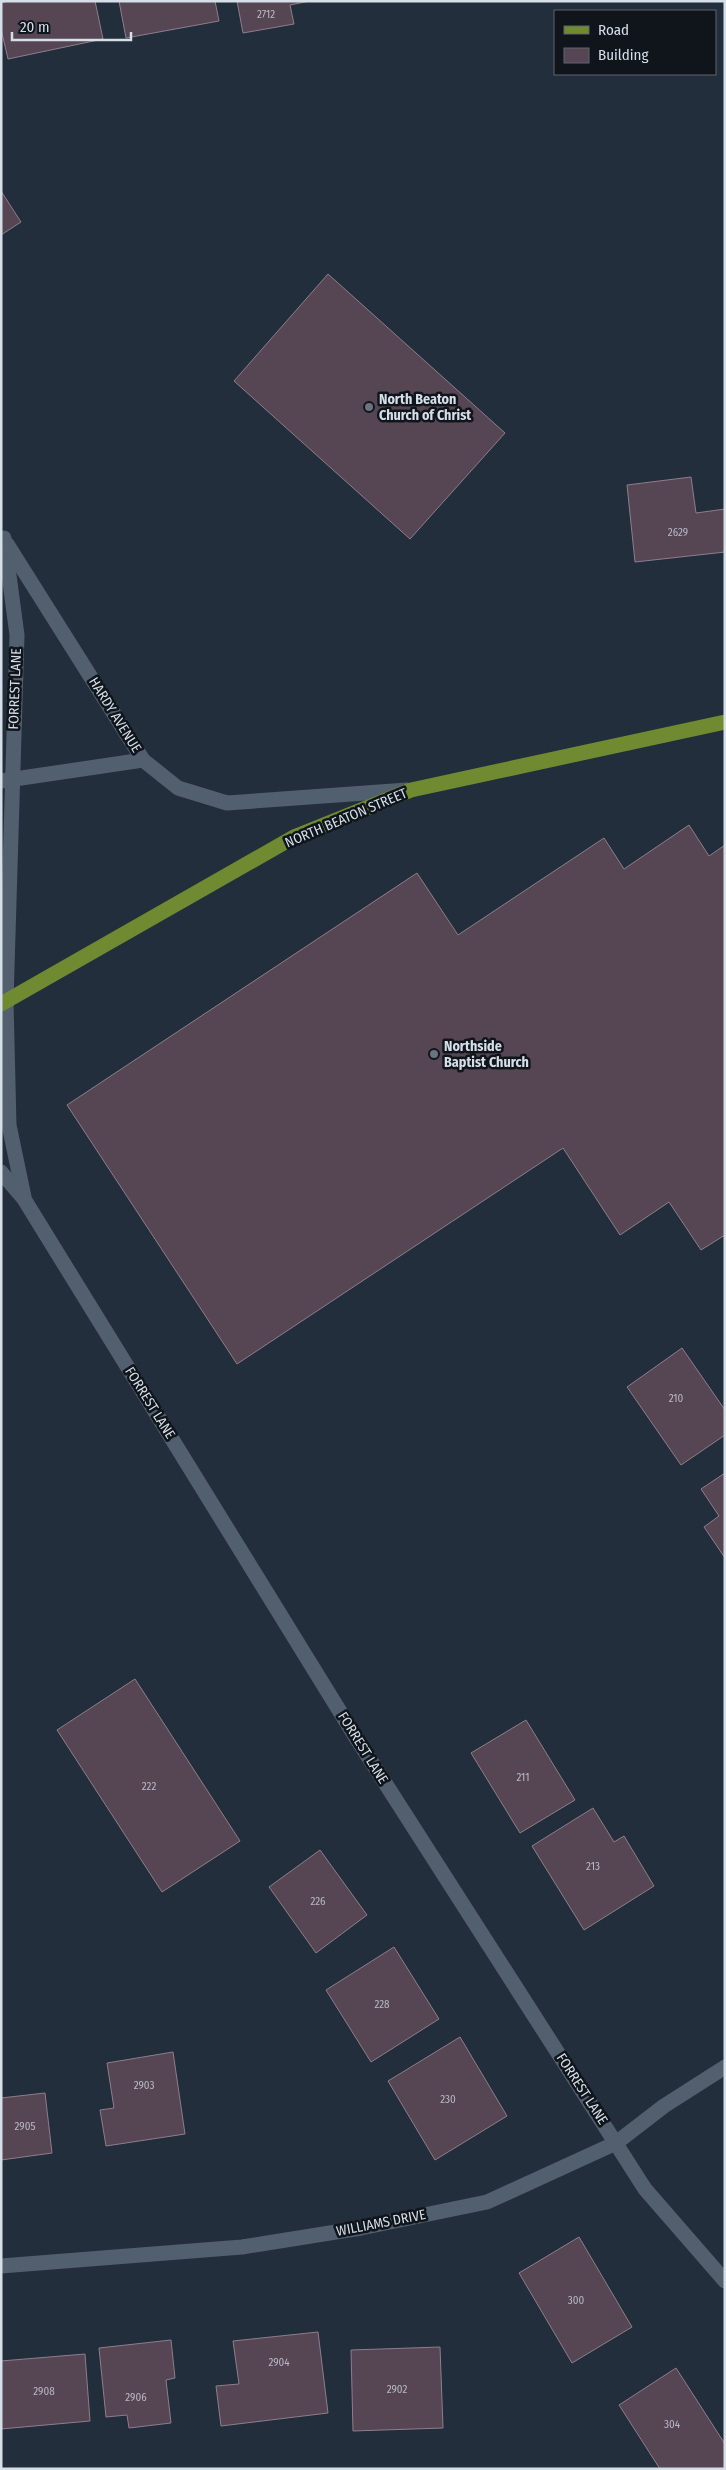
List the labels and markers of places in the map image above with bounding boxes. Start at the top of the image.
place label: North Beaton Church of Christ [379,391,472,424]
marker: North Beaton Church of Christ [363,401,375,413]
place label: Northside Baptist Church [444,1038,529,1071]
marker: Northside Baptist Church [428,1048,440,1060]

